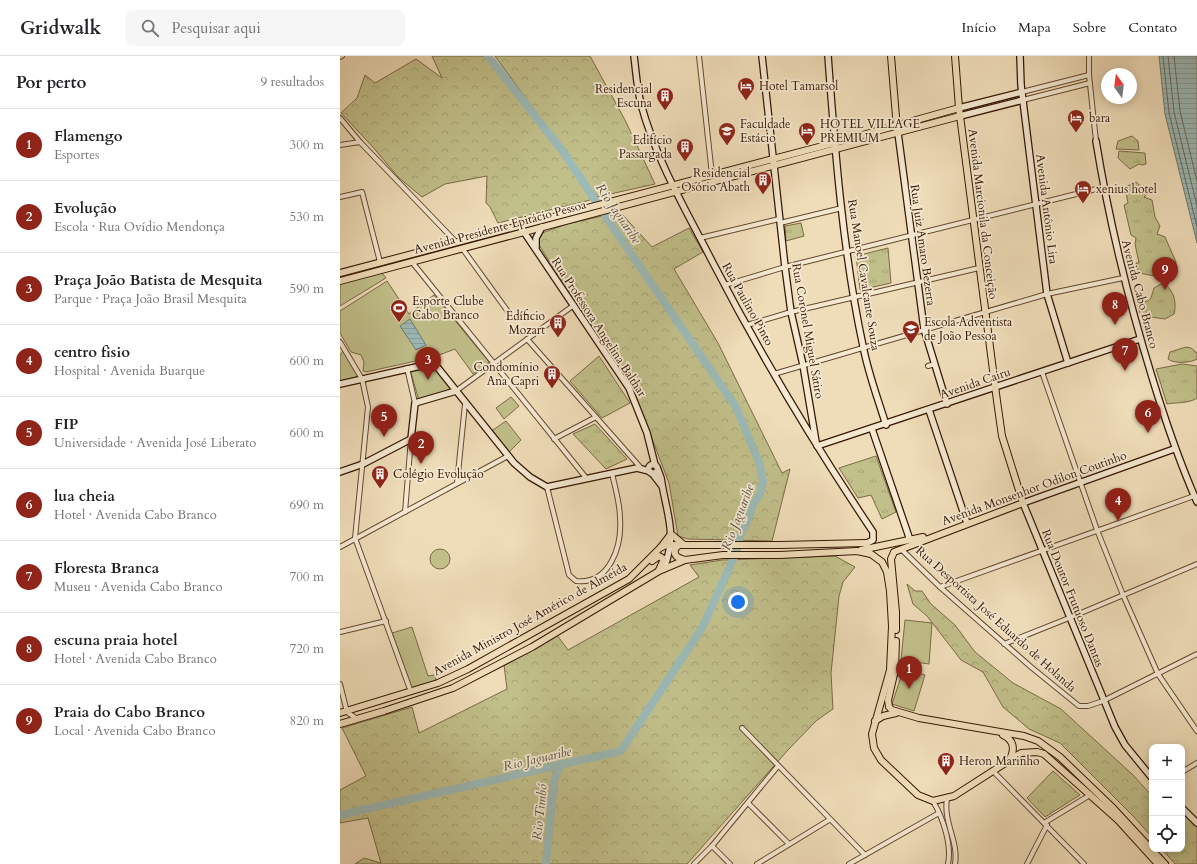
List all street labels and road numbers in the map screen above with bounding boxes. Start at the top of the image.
street label: Avenida Marcionila da Conceição [965,128,1001,301]
street label: Avenida Antônio Lira [1032,153,1062,266]
street label: Rua Juiz Amaro Bezerra [907,183,940,307]
street label: Avenida Presidente Epitácio Pessoa [412,196,589,258]
street label: Rua Manoel Cavalcante Souza [844,198,884,353]
street label: Avenida Cabo Branco [1118,238,1162,351]
street label: Rua Professora Angelina Balthar [548,254,650,400]
street label: Rua Paulino Pinto [719,260,778,349]
street label: Rua Coronel Miguel Sátiro [788,262,828,401]
street label: Avenida Cairu [938,363,1013,403]
street label: Avenida Monsenhor Odilon Coutinho [939,447,1129,529]
street label: Rua Doutor Frutuoso Dantas [1038,527,1108,669]
street label: Rua Desportista José Eduardo de Holanda [912,543,1080,696]
street label: Avenida Ministro José Américo de Almeida [430,558,630,679]

